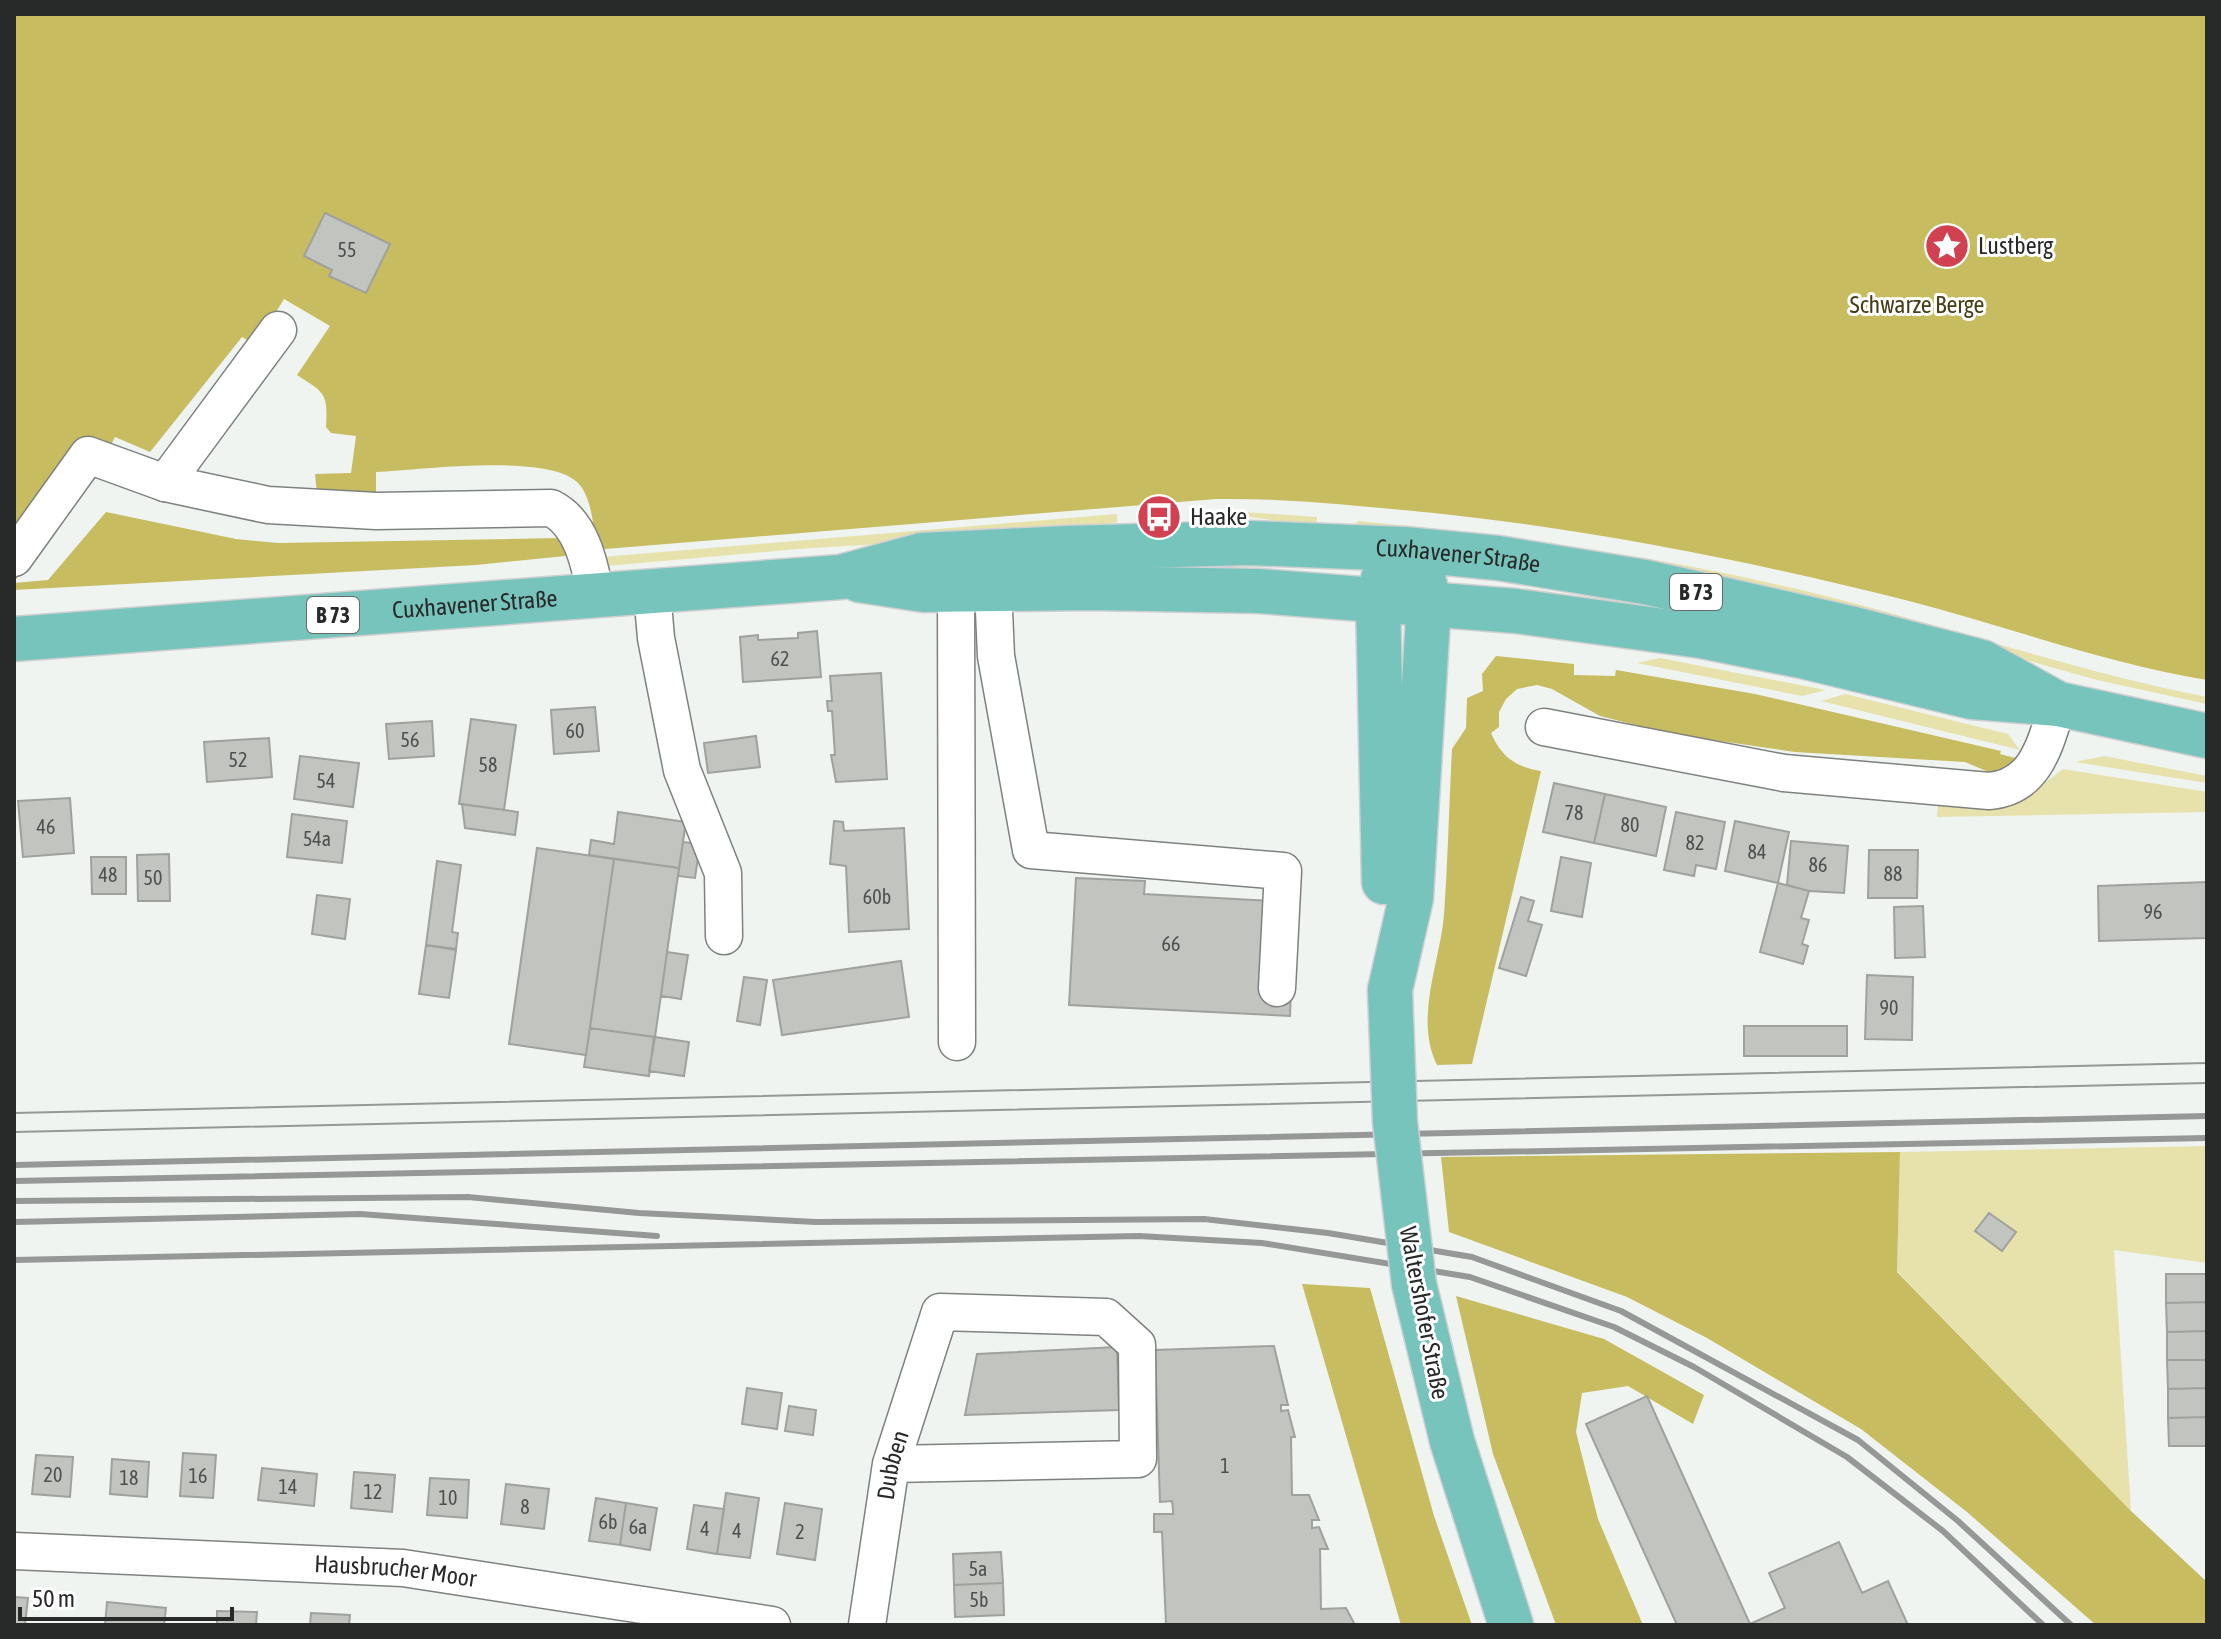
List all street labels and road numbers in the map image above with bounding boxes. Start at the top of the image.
street label: Cuxhavener Straße [1375,534,1542,578]
road number: B 73 [1670,574,1722,610]
street label: Cuxhavener Straße [391,584,558,624]
road number: B 73 [307,597,359,633]
street label: Waltershofer Straße [1395,1224,1454,1401]
street label: Dubben [872,1427,914,1501]
street label: Hausbrucher Moor [314,1550,479,1592]

